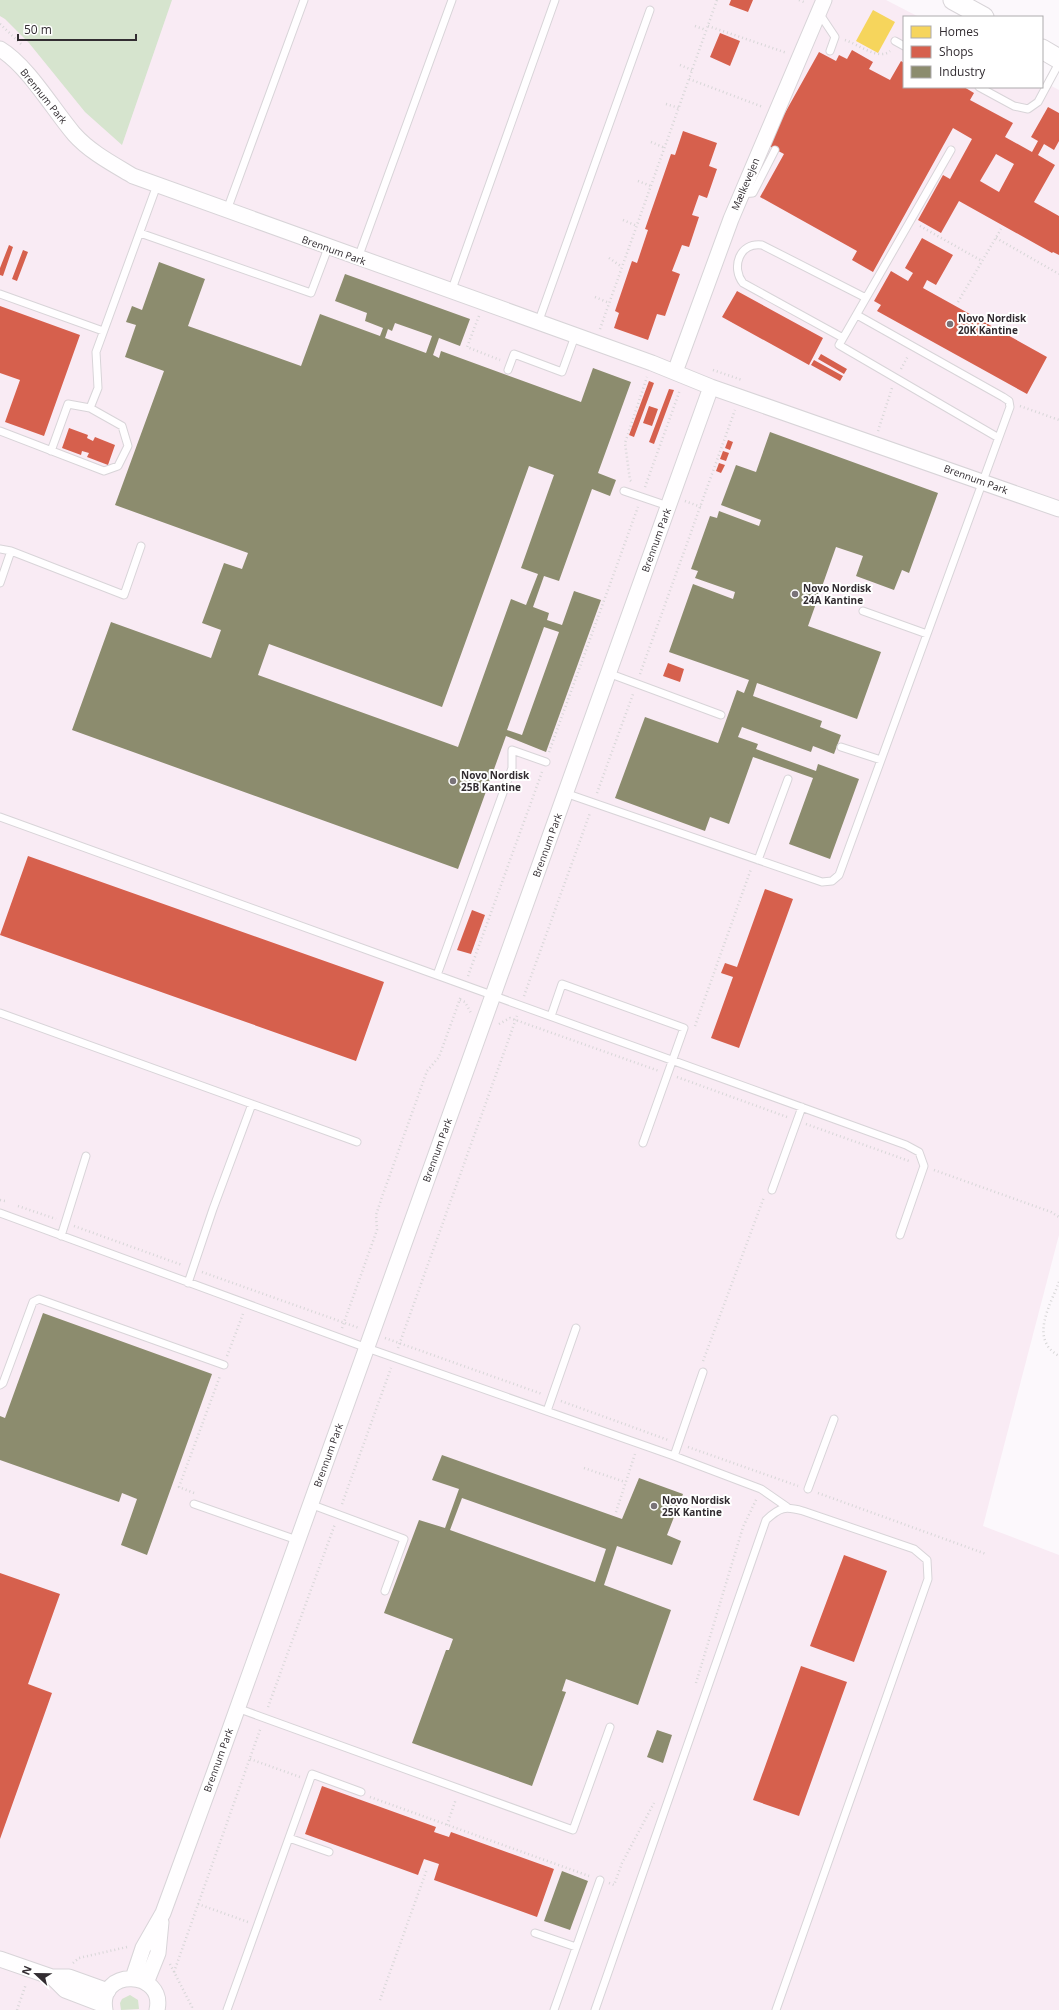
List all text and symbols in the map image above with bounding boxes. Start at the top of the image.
scale bar [18,16,136,42]
legend [903,16,1043,88]
text: 50 m [24,21,52,38]
text: Homes [939,23,979,40]
text: Shops [939,43,974,60]
text: Industry [939,63,986,80]
street label: Brennum Park [17,65,71,127]
street label: Mælkevejen [728,156,762,212]
street label: Brennum Park [300,232,369,268]
place label: Novo Nordisk 20K Kantine [958,311,1027,337]
marker: Novo Nordisk 20K Kantine [945,319,955,329]
street label: Brennum Park [942,461,1011,497]
street label: Brennum Park [638,505,674,574]
place label: Novo Nordisk 24A Kantine [803,581,872,607]
marker: Novo Nordisk 24A Kantine [790,589,800,599]
place label: Novo Nordisk 25B Kantine [461,768,530,794]
marker: Novo Nordisk 25B Kantine [448,776,458,786]
street label: Brennum Park [529,810,565,879]
street label: Brennum Park [419,1115,455,1184]
street label: Brennum Park [310,1420,346,1489]
place label: Novo Nordisk 25K Kantine [662,1493,731,1519]
marker: Novo Nordisk 25K Kantine [649,1501,659,1511]
street label: Brennum Park [200,1725,236,1794]
north arrow [16,1954,56,1994]
text: N [18,1963,35,1977]

